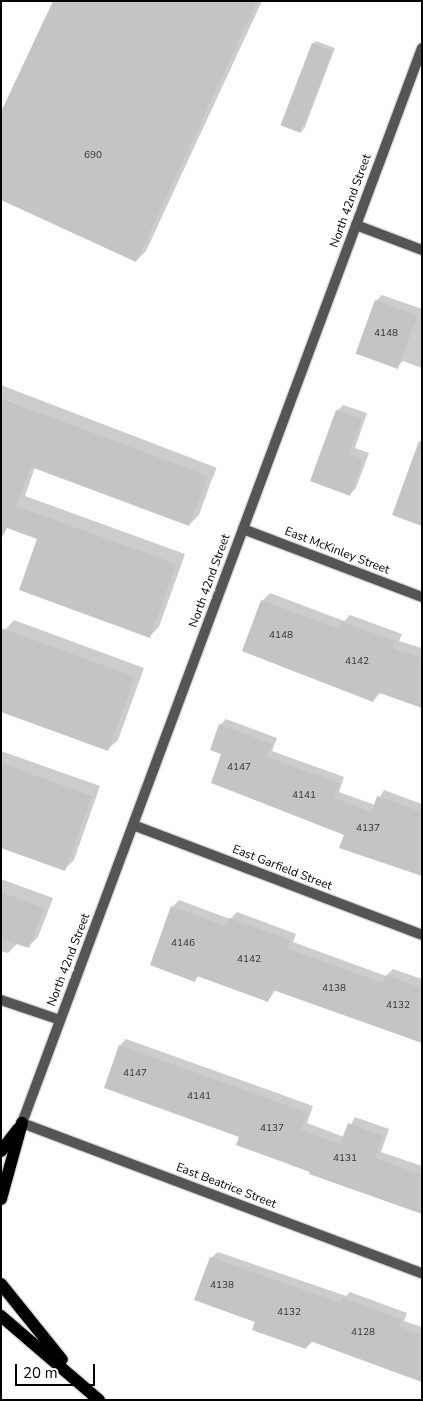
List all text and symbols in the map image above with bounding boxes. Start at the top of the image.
house number: 690 [84,150,102,162]
street label: North 42nd Street [327,152,375,250]
house number: 4148 [374,328,398,340]
street label: East McKinley Street [283,524,391,578]
street label: North 42nd Street [186,532,234,630]
house number: 4148 [269,630,293,642]
house number: 4142 [345,656,369,668]
house number: 4147 [227,762,251,774]
house number: 4141 [292,790,316,802]
house number: 4137 [356,823,380,835]
street label: East Garfield Street [230,842,334,894]
street label: North 42nd Street [45,912,93,1008]
house number: 4146 [171,938,195,950]
house number: 4142 [237,954,261,966]
house number: 4138 [322,983,346,995]
house number: 4132 [386,1000,410,1012]
house number: 4147 [123,1068,147,1080]
house number: 4141 [187,1091,211,1103]
house number: 4137 [260,1123,284,1135]
house number: 4131 [333,1153,357,1165]
street label: East Beatrice Street [174,1160,278,1212]
house number: 4138 [210,1280,234,1292]
house number: 4132 [277,1307,301,1319]
house number: 4128 [351,1327,375,1339]
scale bar [18,1354,98,1386]
text: 20 m [23,1363,58,1383]

